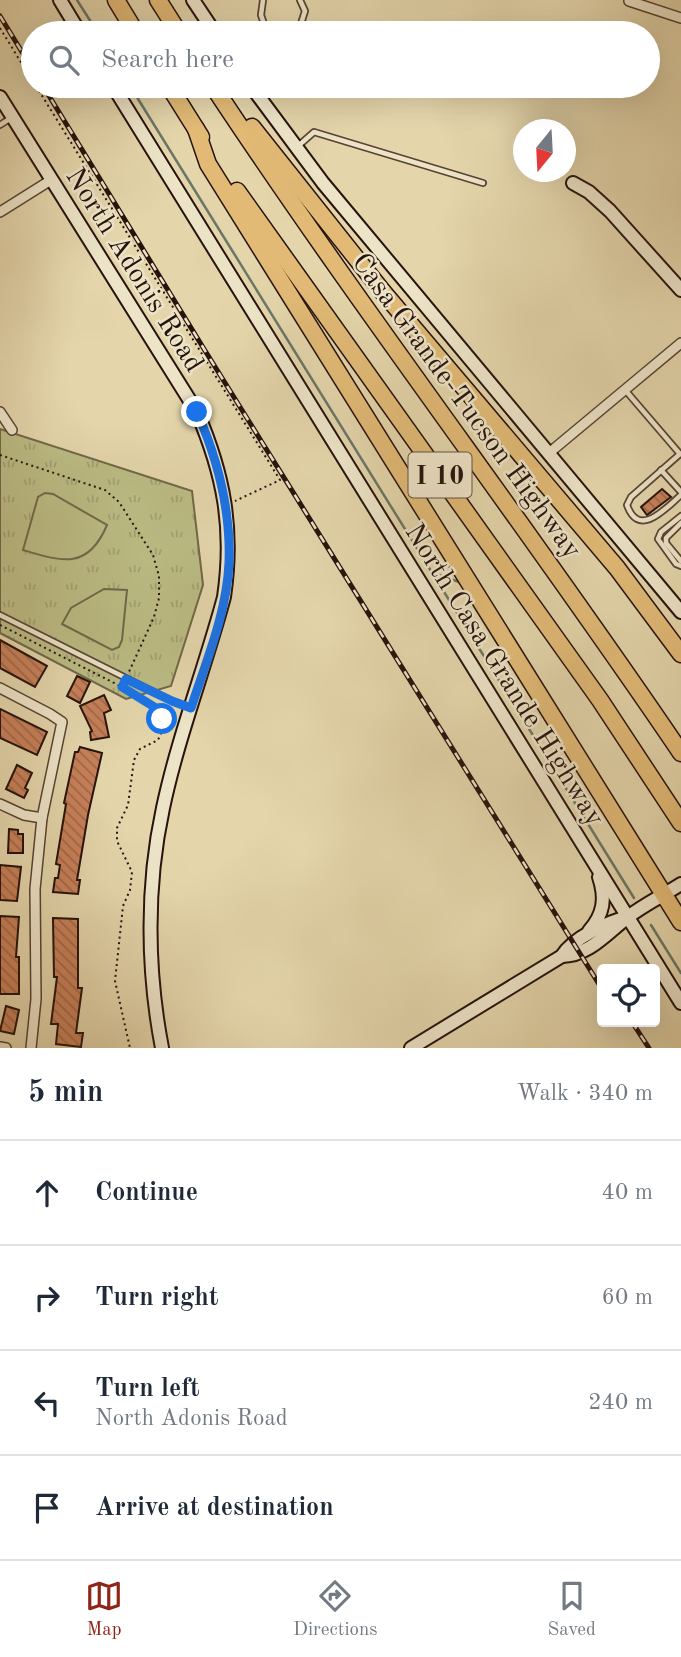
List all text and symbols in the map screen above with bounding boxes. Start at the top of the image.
search box [21,21,660,98]
icon: search [45,41,83,79]
text: Search here [101,47,234,73]
north arrow [513,119,576,182]
street label: North Adonis Road [59,164,208,378]
street label: Casa Grande-Tucson Highway [345,249,586,565]
route end [181,396,212,427]
road number: I 10 [408,453,472,498]
street label: North Casa Grande Highway [399,519,608,832]
route start [146,703,177,734]
map controls [597,964,660,1027]
button: locate [597,964,660,1027]
text: 5 min [28,1078,103,1108]
text: Walk · 340 m [517,1082,653,1105]
icon: ahead [28,1174,66,1212]
text: Continue [95,1180,198,1206]
text: 40 m [602,1181,653,1204]
icon: right [28,1279,66,1317]
text: Turn right [95,1285,218,1311]
text: 60 m [602,1286,653,1309]
text: Turn left [95,1376,200,1402]
icon: left [28,1384,66,1422]
text: 240 m [588,1391,653,1414]
text: North Adonis Road [95,1407,288,1430]
icon: arrive [28,1489,66,1527]
text: Arrive at destination [95,1495,334,1521]
tab: Map [85,1577,123,1642]
tab: Directions [293,1577,378,1642]
tab: Saved [548,1577,596,1642]

